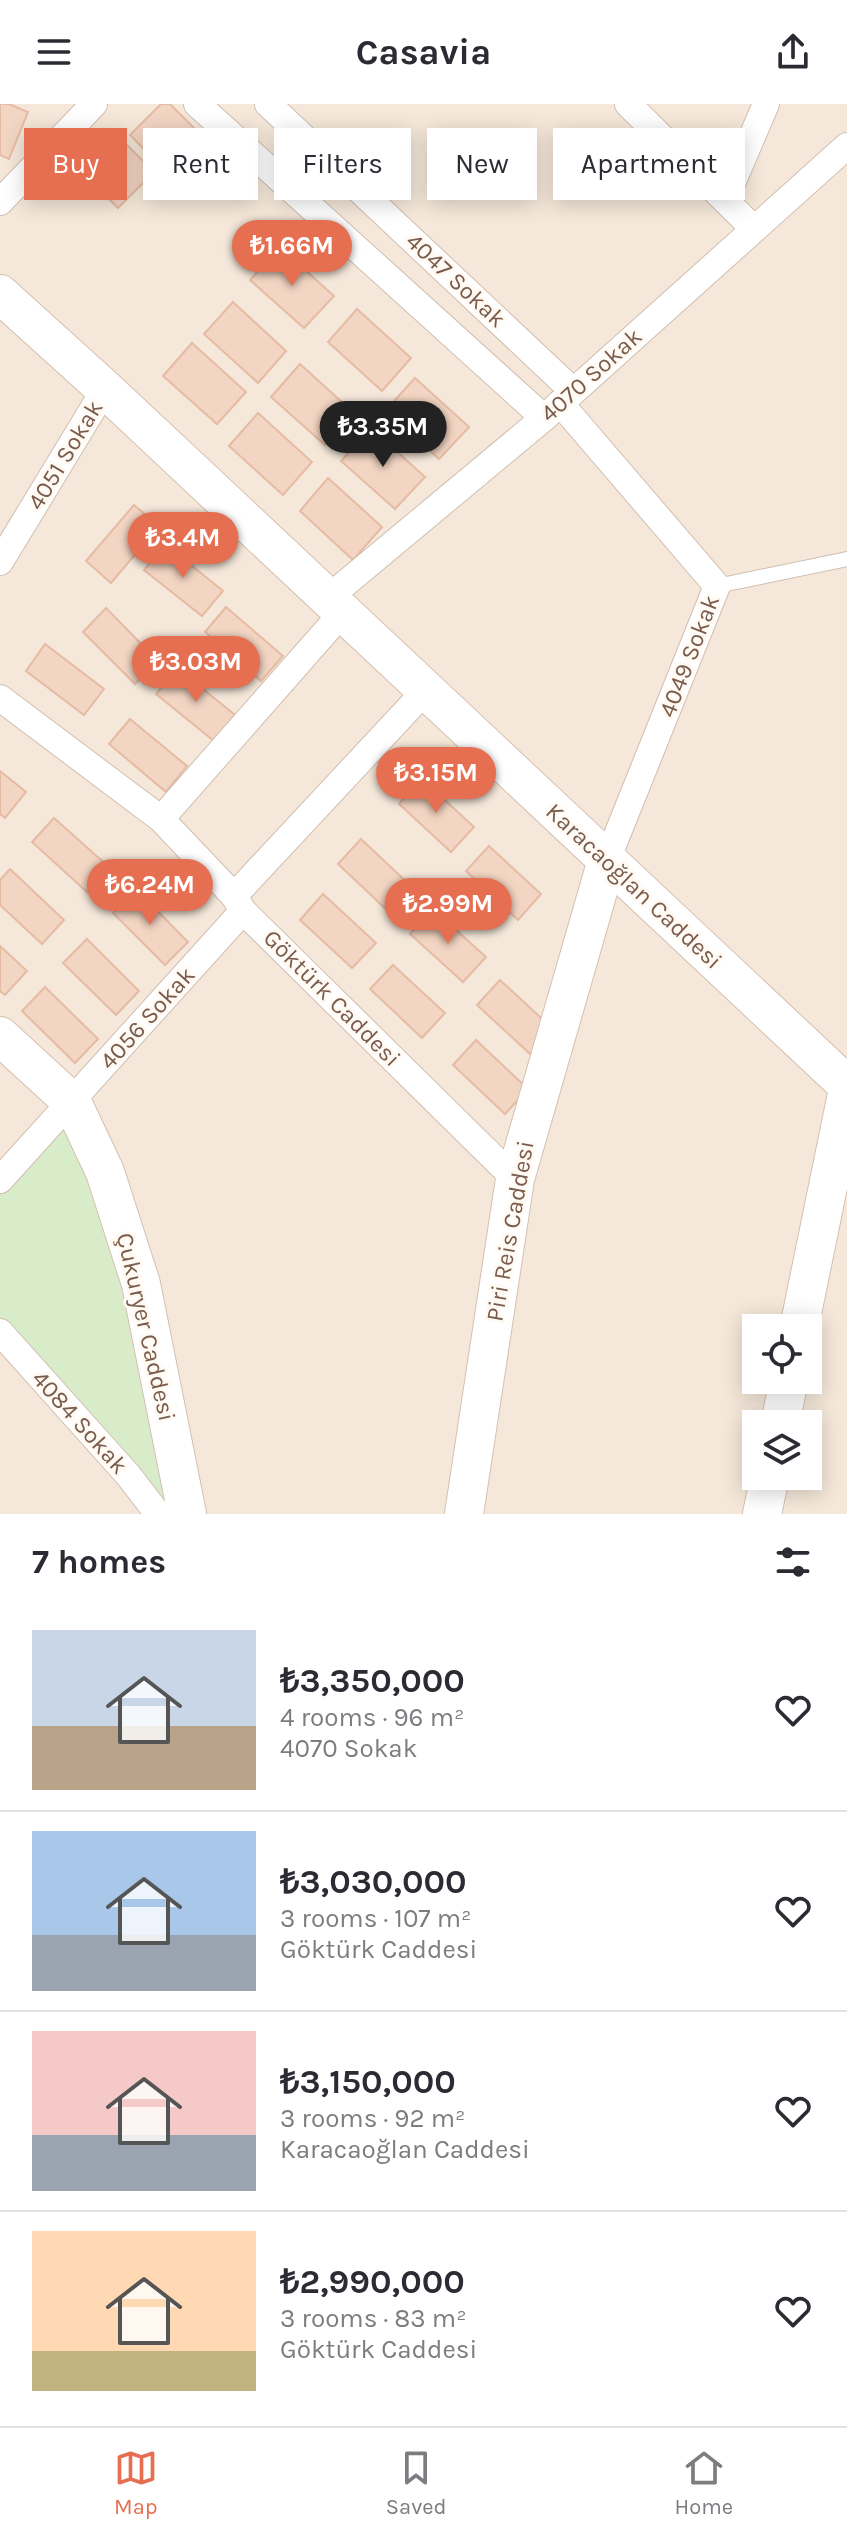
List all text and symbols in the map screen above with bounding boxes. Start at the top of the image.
icon: menu [32,30,76,74]
icon: share [771,30,815,74]
text: Casavia [356,31,491,73]
chip: Buy [24,128,127,200]
chip: Rent [143,128,258,200]
chip: Filters [274,128,411,200]
chip: New [427,128,537,200]
chip: Apartment [553,128,745,200]
pin: ₺1.66M [227,220,357,288]
street label: 4047 Sokak [400,227,512,333]
text: ₺1.66M [250,230,334,261]
street label: 4070 Sokak [535,322,647,428]
street label: 4051 Sokak [21,395,109,515]
pin: ₺3.35M [318,401,448,469]
text: ₺3.35M [338,411,428,442]
pin: ₺3.4M [127,512,239,580]
text: ₺3.4M [146,522,220,553]
street label: 4049 Sokak [653,591,725,721]
pin: ₺3.03M [131,636,261,704]
text: ₺3.03M [150,646,242,677]
pin: ₺3.15M [371,747,501,815]
text: ₺3.15M [394,757,478,788]
street label: Karacaoğlan Caddesi [540,797,728,975]
pin: ₺6.24M [85,859,215,927]
text: ₺6.24M [105,869,195,900]
pin: ₺2.99M [383,878,513,946]
text: ₺2.99M [403,888,493,919]
street label: Göktürk Caddesi [258,924,406,1072]
street label: 4056 Sokak [94,961,200,1075]
street label: Piri Reis Caddesi [480,1139,540,1323]
street label: Çukuryer Caddesi [111,1230,181,1424]
map controls [742,1314,822,1490]
button: locate [742,1314,822,1394]
street label: 4084 Sokak [26,1365,134,1479]
button: layers [742,1410,822,1490]
icon: filters [771,1540,815,1584]
text: 7 homes [32,1542,166,1582]
text: ₺3,350,000 [280,1661,465,1701]
icon: home [96,1662,192,1758]
icon: heart [771,1688,815,1732]
text: 4 rooms · 96 m² [280,1702,464,1733]
text: 4070 Sokak [280,1733,417,1764]
text: ₺3,030,000 [280,1862,466,1902]
icon: home [96,1863,192,1959]
icon: heart [771,1889,815,1933]
text: 3 rooms · 107 m² [280,1903,471,1934]
text: Göktürk Caddesi [280,1934,477,1965]
text: ₺3,150,000 [280,2062,456,2102]
icon: home [96,2063,192,2159]
icon: heart [771,2089,815,2133]
text: 3 rooms · 92 m² [280,2103,465,2134]
text: Karacaoğlan Caddesi [280,2134,530,2165]
text: ₺2,990,000 [280,2262,465,2302]
icon: home [96,2263,192,2359]
icon: heart [771,2289,815,2333]
text: 3 rooms · 83 m² [280,2303,467,2334]
text: Göktürk Caddesi [280,2334,477,2365]
tab: Map [114,2446,158,2520]
tab: Saved [386,2446,447,2520]
tab: Home [674,2446,733,2520]

